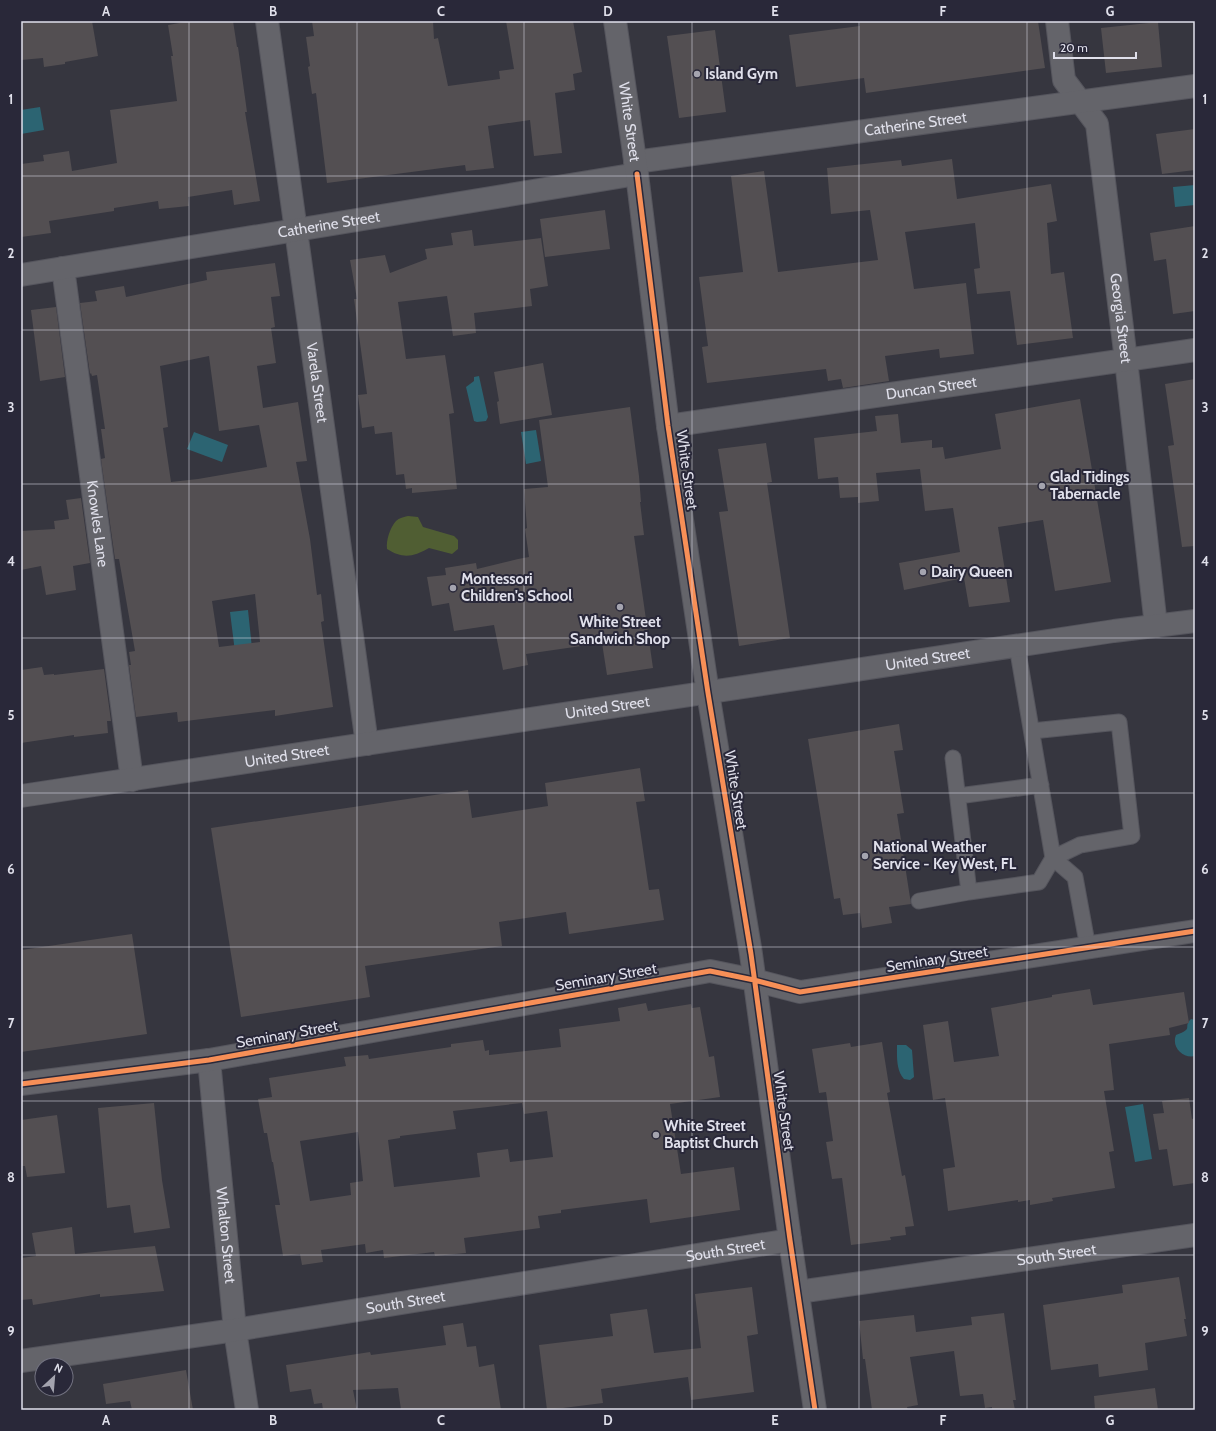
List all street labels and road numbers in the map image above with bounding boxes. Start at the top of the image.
street label: White Street [615,81,644,163]
street label: Catherine Street [863,108,968,140]
street label: Catherine Street [277,207,381,242]
street label: Georgia Street [1106,272,1135,364]
street label: Varela Street [303,341,331,424]
street label: Duncan Street [885,373,978,403]
street label: White Street [673,429,701,511]
street label: Knowles Lane [83,479,112,569]
street label: United Street [884,644,971,674]
street label: United Street [564,692,651,723]
street label: United Street [244,741,330,771]
street label: White Street [721,749,751,831]
street label: Seminary Street [885,942,989,976]
street label: Seminary Street [554,959,658,995]
street label: Seminary Street [235,1016,339,1052]
street label: White Street [770,1070,798,1152]
street label: Whalton Street [212,1186,239,1284]
street label: South Street [684,1235,766,1266]
street label: South Street [1015,1240,1097,1270]
street label: South Street [365,1287,446,1318]

